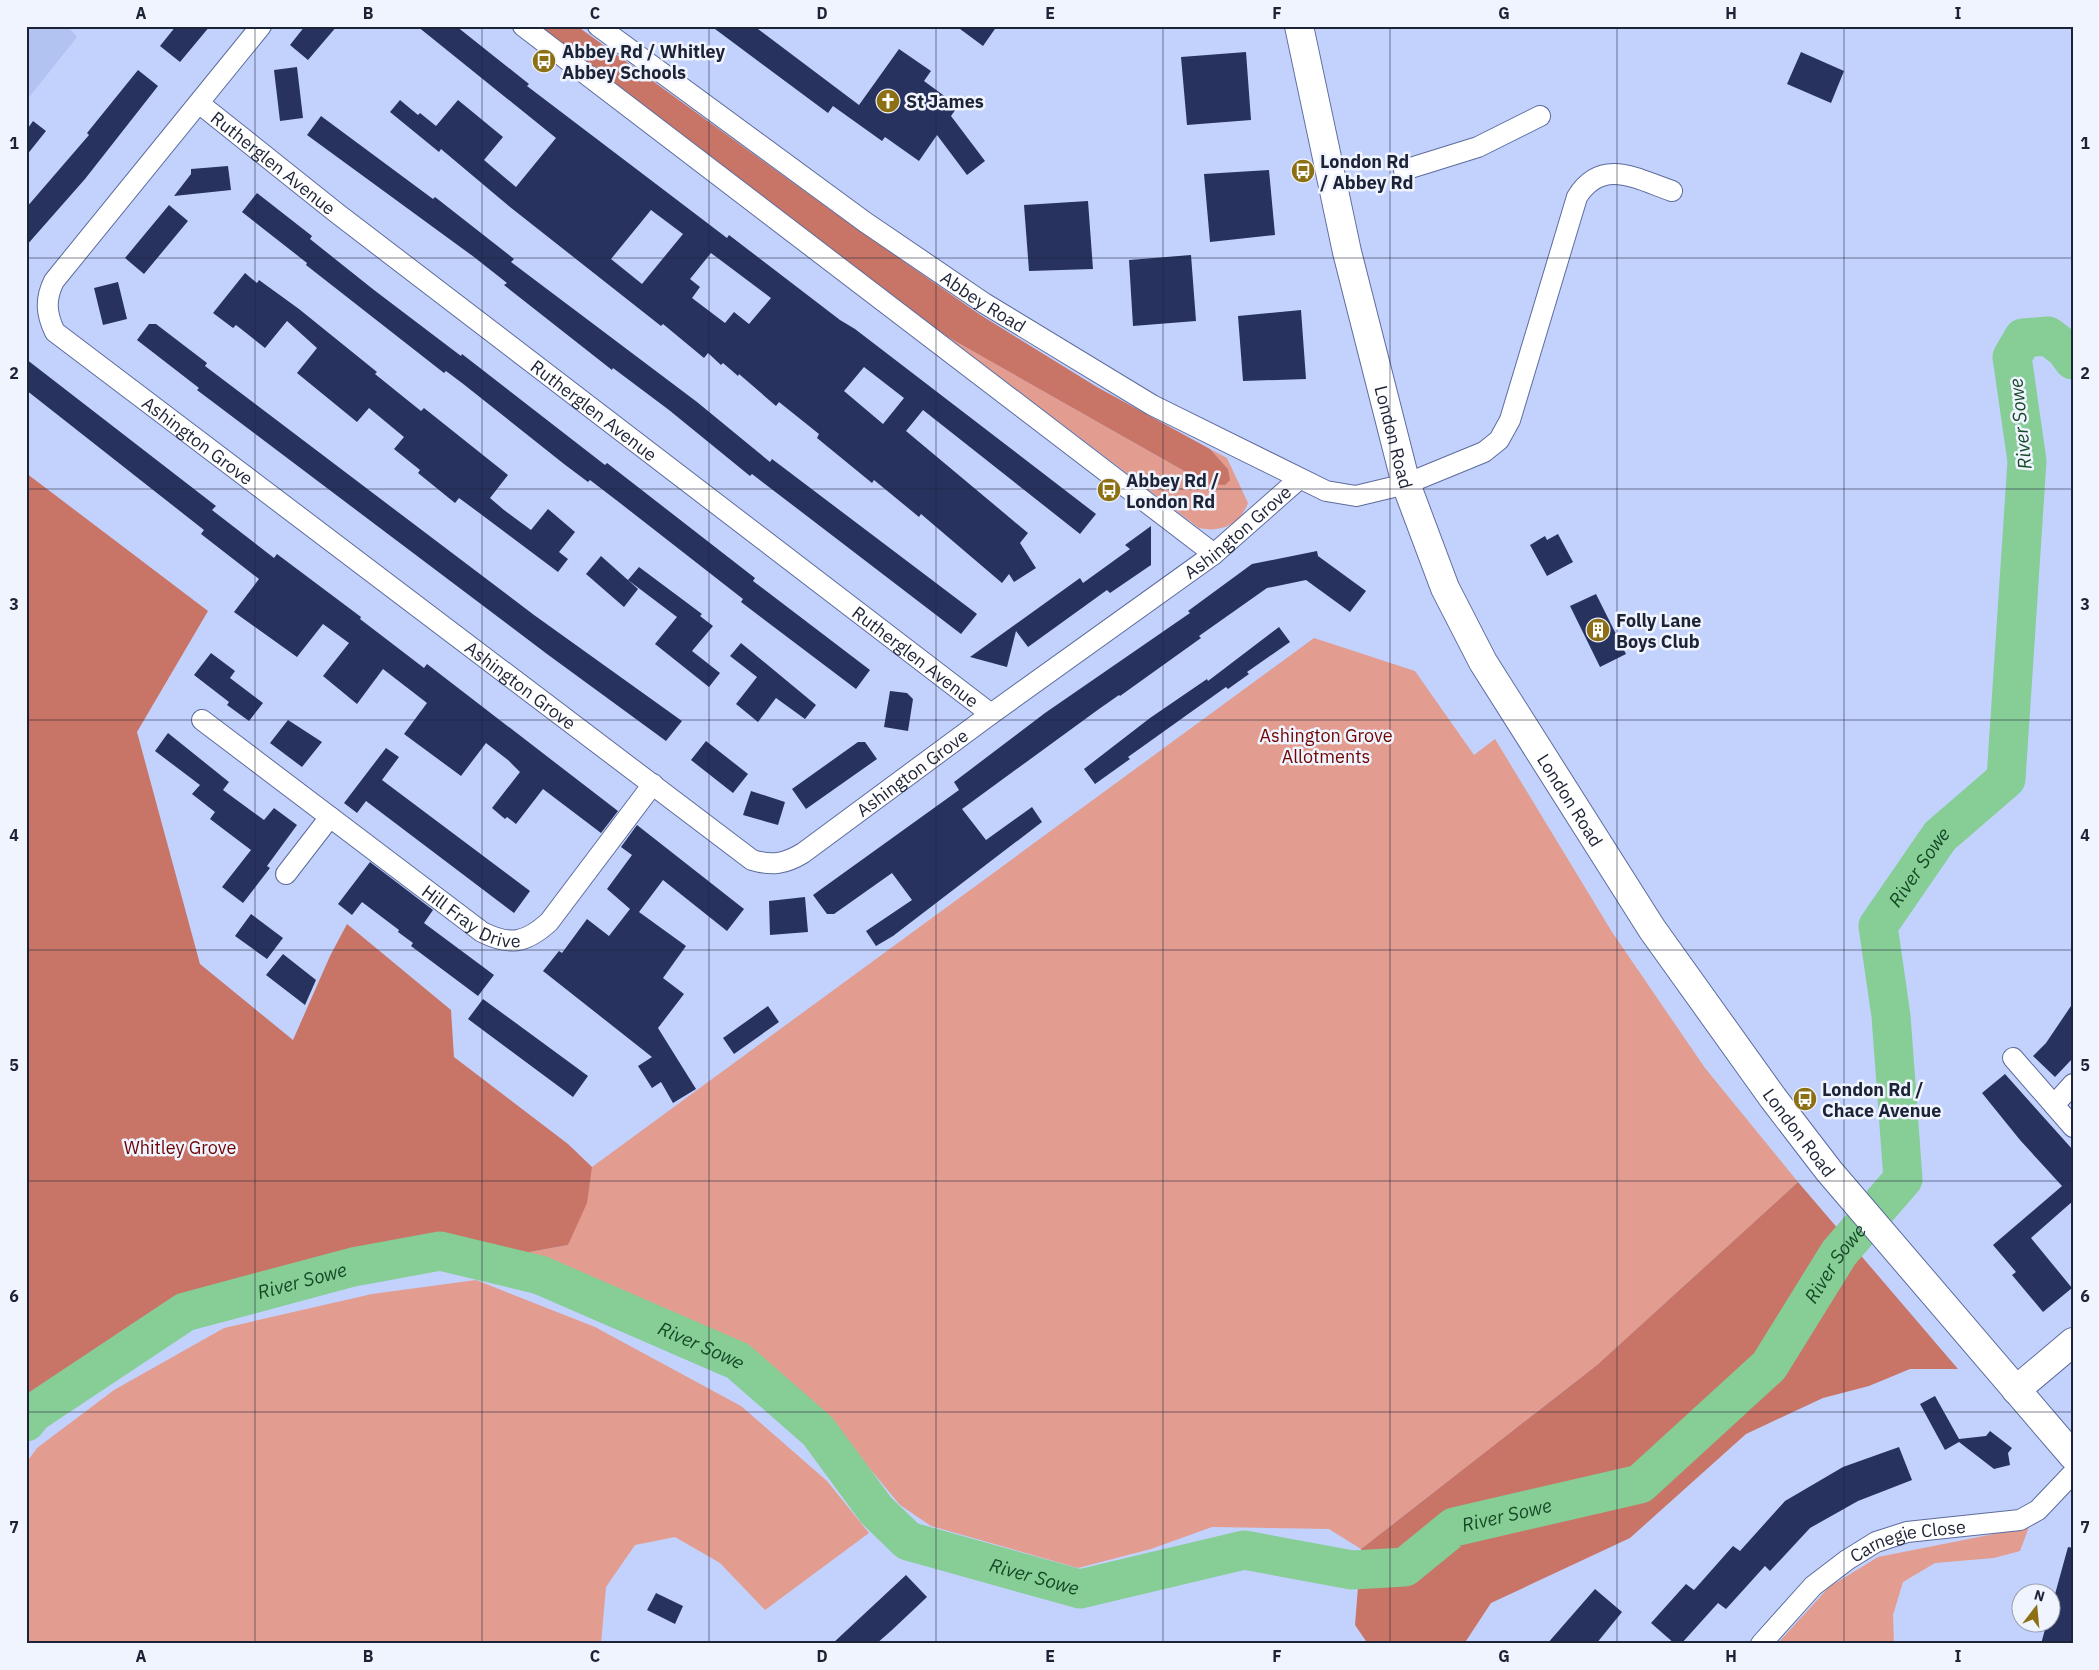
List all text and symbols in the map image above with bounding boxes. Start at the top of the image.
text: A [136,3,147,23]
text: B [363,3,374,23]
text: C [590,3,600,23]
text: D [816,3,828,23]
text: E [1045,3,1055,23]
text: F [1272,3,1282,23]
text: G [1498,3,1510,23]
text: H [1725,3,1737,23]
text: I [1955,3,1962,23]
place label: Abbey Rd / Whitley Abbey Schools [562,40,725,84]
bus stop icon: Abbey Rd / Whitley Abbey Schools [531,48,557,74]
church icon: St James [875,88,901,114]
place label: St James [906,90,984,113]
street label: Rutherglen Avenue [206,106,341,219]
text: 1 [9,133,19,153]
text: 1 [2080,133,2090,153]
place label: London Rd / Abbey Rd [1320,150,1413,194]
bus stop icon: London Rd / Abbey Rd [1290,158,1316,184]
street label: Abbey Road [937,266,1030,337]
street label: Rutherglen Avenue [526,354,662,466]
text: 2 [9,363,19,383]
text: 2 [2080,363,2090,383]
water label: River Sowe [2003,377,2037,471]
street label: London Road [1370,383,1418,491]
street label: Ashington Grove [138,391,258,490]
place label: Abbey Rd / London Rd [1126,469,1219,513]
bus stop icon: Abbey Rd / London Rd [1096,477,1122,503]
street label: Ashington Grove [1179,480,1296,583]
text: 3 [9,594,19,614]
text: 3 [2080,594,2090,614]
street label: Rutherglen Avenue [848,601,984,712]
place label: Folly Lane Boys Club [1616,609,1701,653]
building icon: Folly Lane Boys Club [1585,617,1611,643]
street label: Ashington Grove [461,635,581,734]
street label: Ashington Grove [852,724,972,821]
park label: Ashington Grove Allotments [1259,724,1393,768]
street label: London Road [1532,749,1608,851]
water label: River Sowe [1883,821,1954,911]
text: 4 [9,825,19,845]
text: 4 [2080,825,2090,845]
street label: Hill Fray Drive [417,879,522,952]
text: 5 [9,1055,19,1075]
text: 5 [2080,1055,2090,1075]
place label: London Rd / Chace Avenue [1822,1078,1941,1122]
street label: London Road [1758,1084,1841,1181]
bus stop icon: London Rd / Chace Avenue [1792,1086,1818,1112]
park label: Whitley Grove [124,1136,236,1159]
water label: River Sowe [1799,1218,1871,1307]
water label: River Sowe [255,1257,350,1304]
text: 6 [9,1286,19,1306]
text: 6 [2080,1286,2090,1306]
water label: River Sowe [655,1316,750,1374]
water label: River Sowe [1459,1493,1554,1537]
street label: Carnegie Close [1845,1514,1967,1567]
text: 7 [9,1517,19,1537]
text: 7 [2080,1517,2090,1537]
water label: River Sowe [987,1552,1082,1600]
north arrow [2012,1582,2062,1632]
text: N [2032,1585,2047,1606]
text: A [136,1646,147,1666]
text: B [363,1646,374,1666]
text: C [590,1646,600,1666]
text: D [816,1646,828,1666]
text: E [1045,1646,1055,1666]
text: F [1272,1646,1282,1666]
text: G [1498,1646,1510,1666]
text: H [1725,1646,1737,1666]
text: I [1955,1646,1962,1666]

